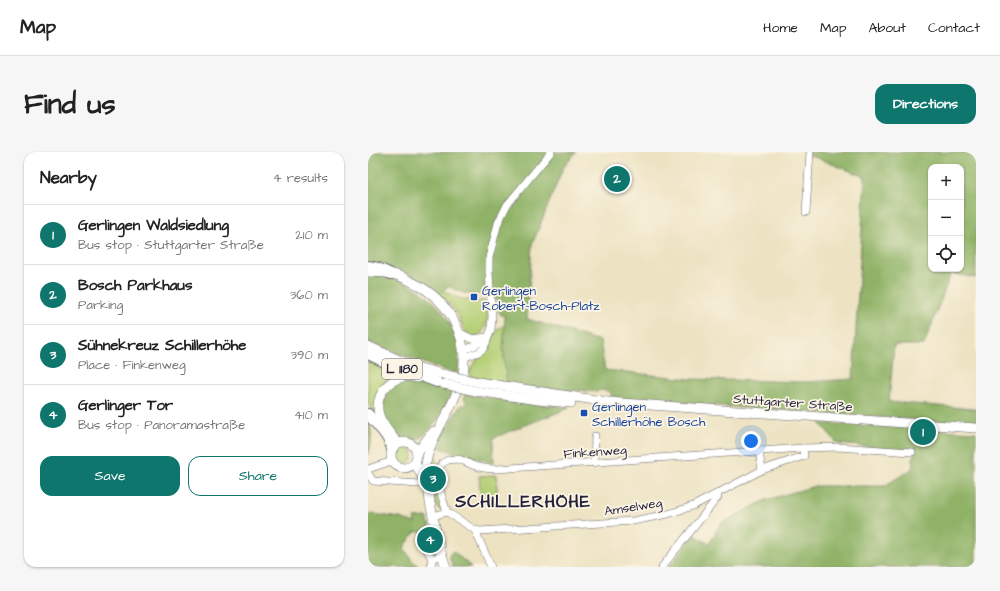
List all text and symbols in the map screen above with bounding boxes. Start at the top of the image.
text: Map [20,14,56,41]
text: Home [763,18,798,38]
text: Map [820,18,846,38]
text: About [868,18,906,38]
text: Contact [928,18,980,38]
button: Directions [875,84,976,124]
text: Find us [24,85,115,124]
pin: 2 [604,164,630,194]
map controls [928,164,964,272]
button: + [928,164,964,200]
text: Nearby [40,166,97,190]
text: 4 results [273,169,328,187]
button: − [928,200,964,236]
text: Gerlingen Waldsiedlung [78,215,229,236]
text: 1 [52,226,54,244]
text: 210 m [295,226,328,244]
text: Bus stop · Stuttgarter Straße [78,236,264,254]
button: locate [928,236,964,272]
text: Bosch Parkhaus [78,275,192,296]
place label: Gerlingen Robert-Bosch-Platz [482,282,600,315]
text: 2 [49,286,57,304]
text: 360 m [290,286,328,304]
marker: Gerlingen Robert-Bosch-Platz [469,292,479,302]
text: Parking [78,296,123,314]
text: Sühnekreuz Schillerhöhe [78,335,246,356]
text: 3 [50,346,56,364]
text: 390 m [290,346,328,364]
text: Place · Finkenweg [78,356,186,374]
road number: L 1180 [382,359,422,379]
street label: Stuttgarter Straße [733,390,853,417]
text: Gerlinger Tor [78,395,173,416]
place label: Gerlingen Schillerhöhe Bosch [592,398,706,431]
text: 4 [49,406,57,424]
text: 410 m [294,406,328,424]
marker: Gerlingen Schillerhöhe Bosch [579,408,589,418]
text: Bus stop · Panoramastraße [78,416,245,434]
pin: 1 [910,417,936,447]
your location [741,431,761,451]
street label: Finkenweg [563,441,628,464]
button: Save [40,456,180,496]
button: Share [188,456,328,496]
pin: 3 [420,464,446,494]
district label: SCHILLERHÖHE [454,490,591,514]
street label: Amselweg [603,493,664,521]
pin: 4 [417,525,443,555]

